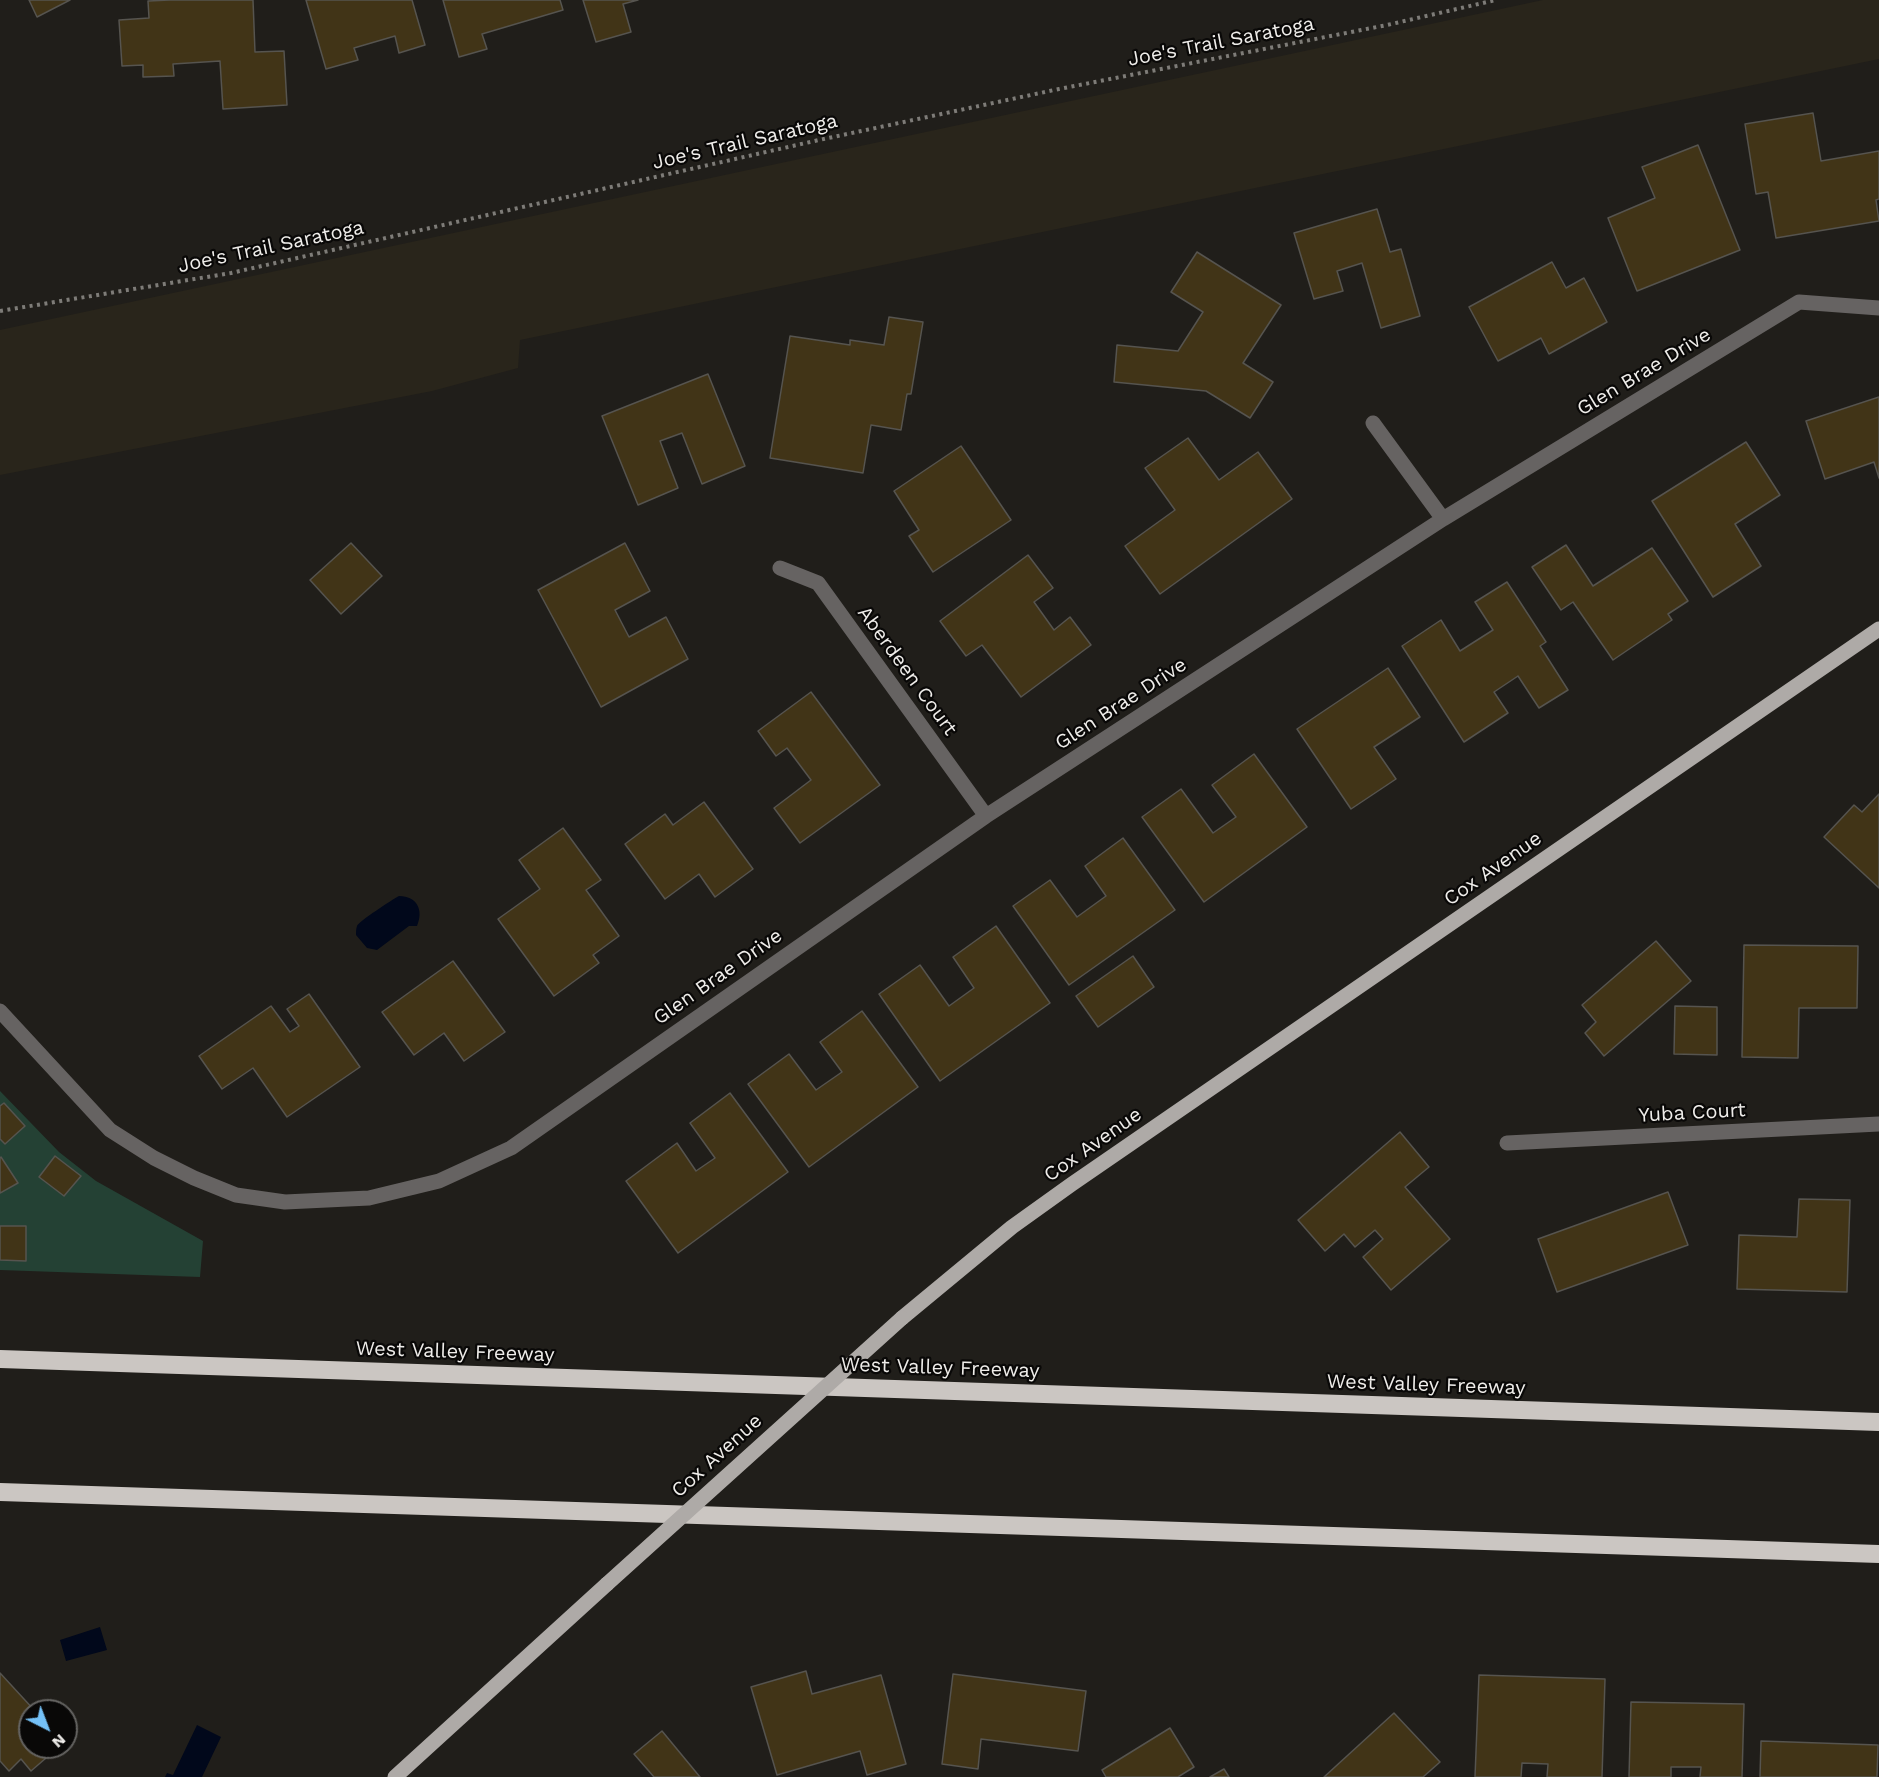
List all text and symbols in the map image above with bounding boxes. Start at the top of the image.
street label: Joe's Trail Saratoga [1126,12,1316,72]
street label: Joe's Trail Saratoga [650,109,840,175]
street label: Joe's Trail Saratoga [176,216,366,278]
street label: Glen Brae Drive [1573,323,1715,421]
street label: Aberdeen Court [852,602,962,740]
street label: Glen Brae Drive [1051,653,1191,755]
street label: Cox Avenue [1440,827,1546,911]
street label: Glen Brae Drive [649,924,787,1030]
street label: Yuba Court [1638,1098,1746,1128]
street label: Cox Avenue [1040,1103,1146,1187]
street label: West Valley Freeway [355,1337,555,1367]
street label: West Valley Freeway [840,1353,1040,1383]
street label: West Valley Freeway [1326,1370,1526,1400]
street label: Cox Avenue [667,1409,767,1503]
north arrow [18,1699,78,1759]
text: N [48,1730,70,1752]

